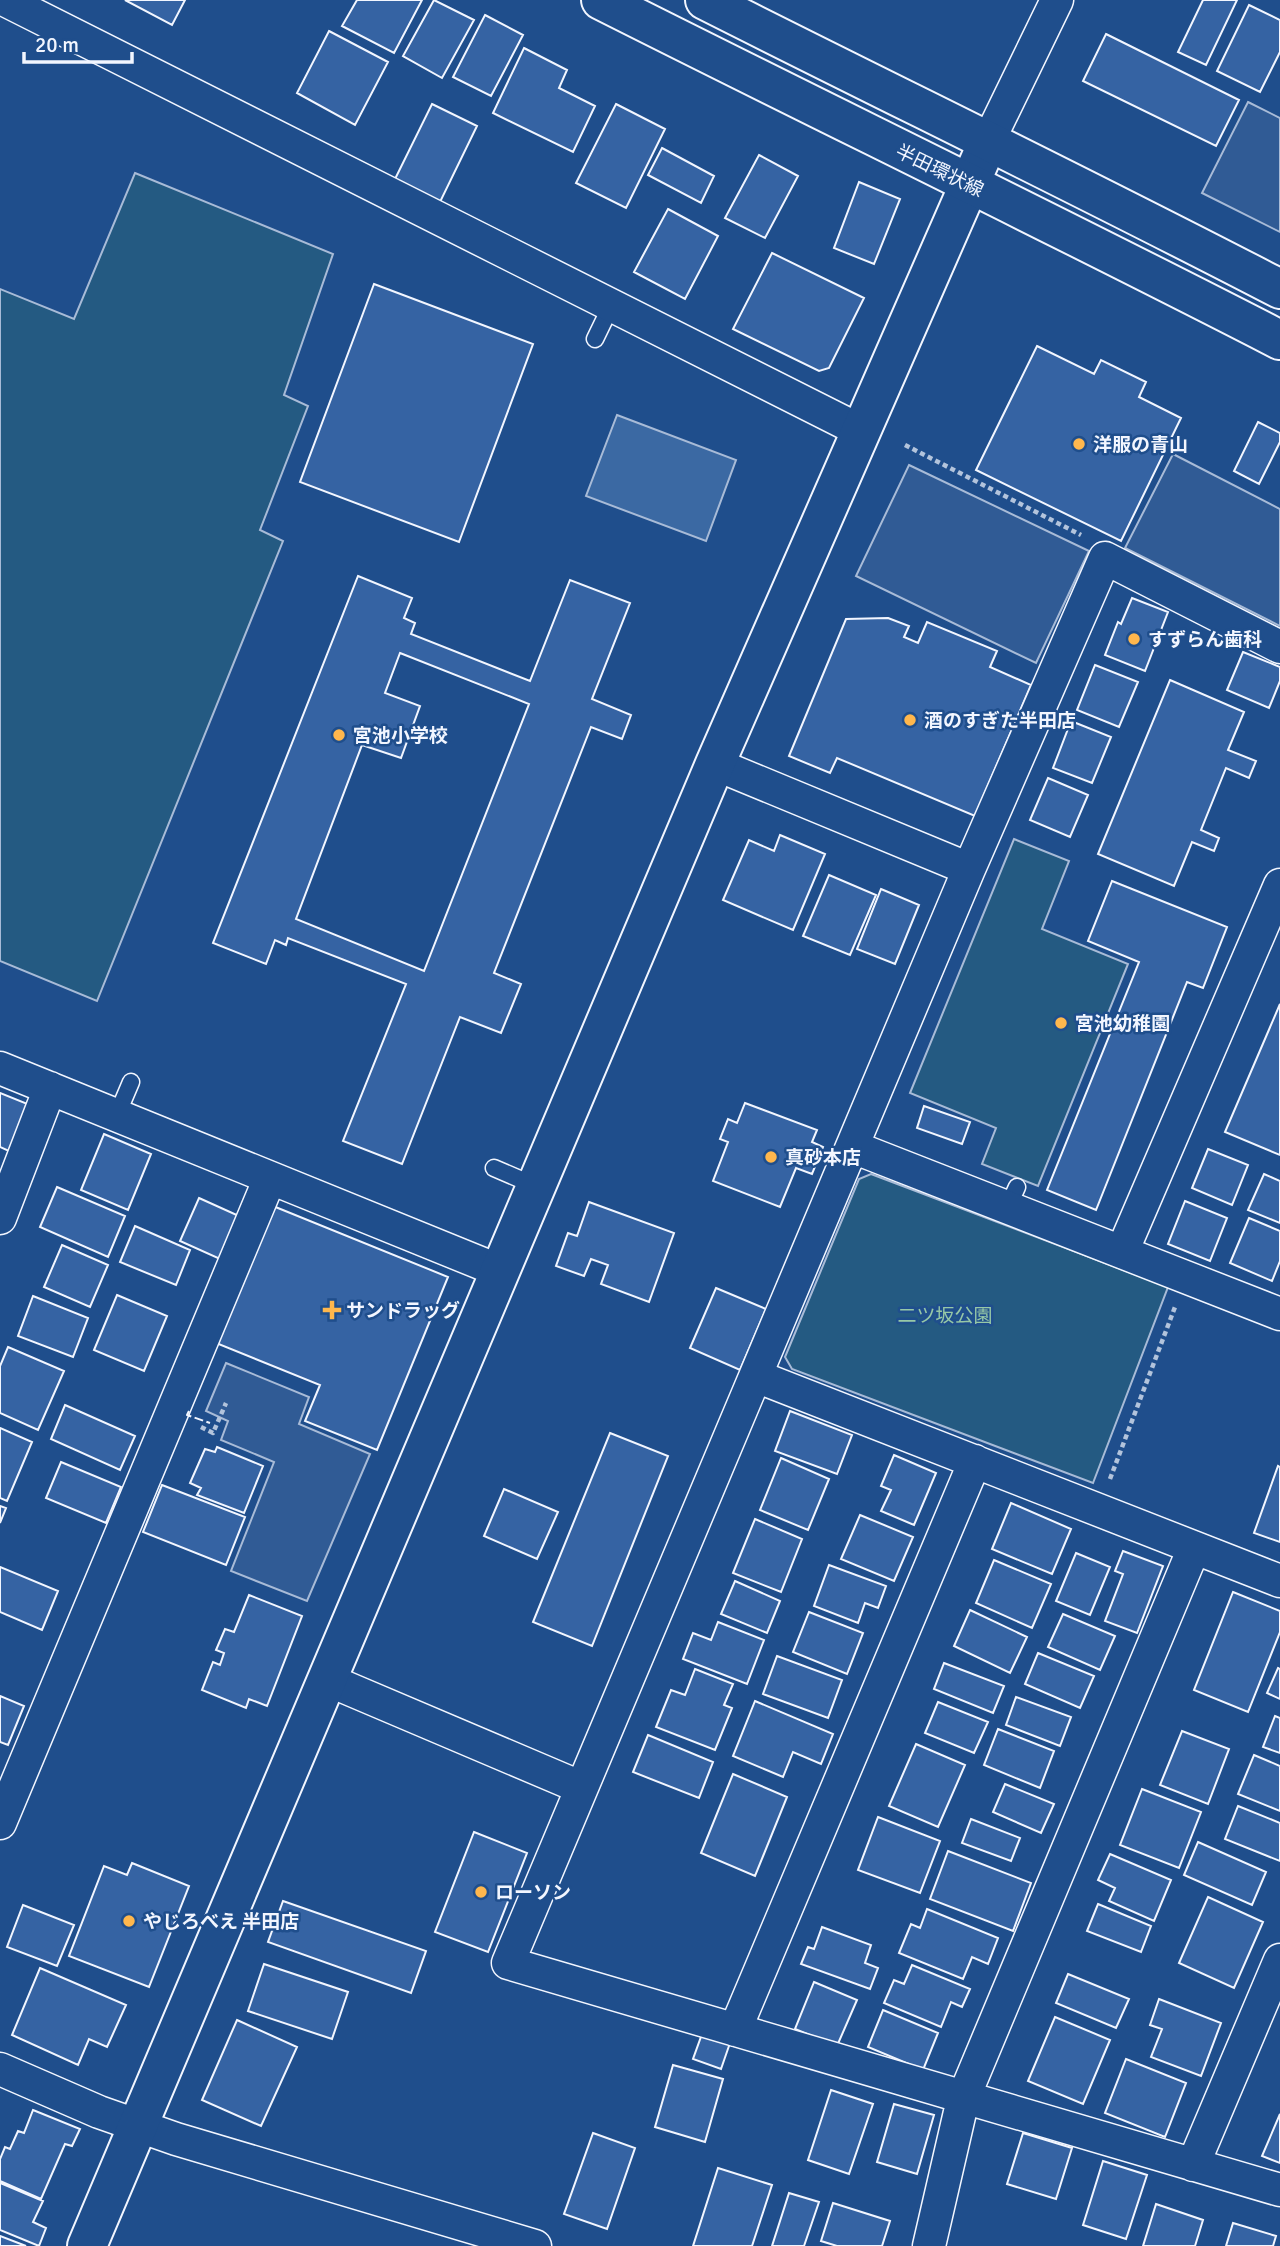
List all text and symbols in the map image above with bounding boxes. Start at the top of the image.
scale bar [24,21,133,65]
text: 20 m [35,32,79,58]
street label: 半田環状線 [892,139,988,203]
place label: 洋服の青山 [1093,433,1188,457]
marker: 洋服の青山 [1071,436,1087,452]
place label: すずらん歯科 [1148,628,1262,652]
marker: すずらん歯科 [1126,631,1142,647]
place label: 酒のすぎた半田店 [924,709,1076,733]
marker: 酒のすぎた半田店 [902,712,918,728]
place label: 宮池小学校 [353,724,448,748]
marker: 宮池小学校 [331,727,347,743]
place label: 宮池幼稚園 [1075,1012,1170,1036]
marker: 宮池幼稚園 [1053,1015,1069,1031]
place label: 真砂本店 [785,1146,861,1170]
marker: 真砂本店 [763,1149,779,1165]
place label: サンドラッグ [346,1299,460,1323]
marker: サンドラッグ [324,1302,340,1318]
park label: 二ツ坂公園 [897,1304,993,1328]
place label: ローソン [495,1881,571,1905]
marker: ローソン [473,1884,489,1900]
place label: やじろべえ 半田店 [143,1910,299,1934]
marker: やじろべえ 半田店 [121,1913,137,1929]

